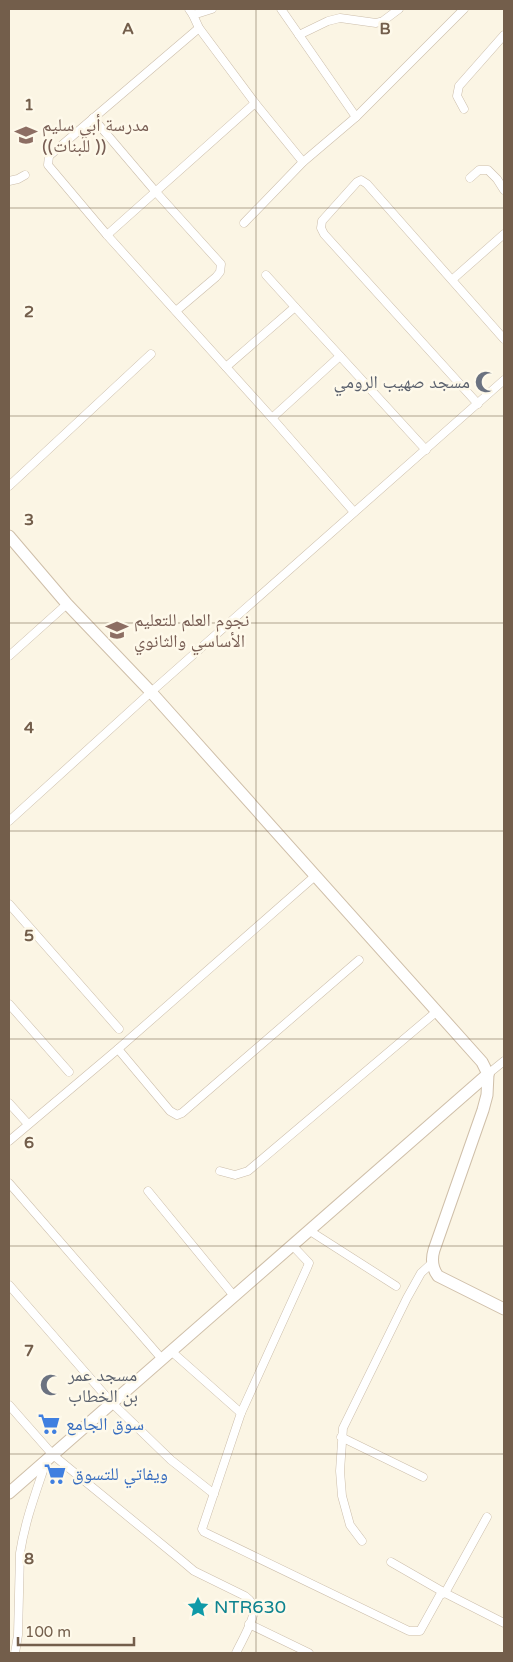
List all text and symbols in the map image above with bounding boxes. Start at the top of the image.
text: A [122,19,134,39]
text: B [379,19,391,39]
text: 1 [24,95,34,115]
place label: مدرسة أبي سليم ((للبنات )) [42,114,149,157]
school or university icon: مدرسة أبي سليم ((للبنات )) [13,122,39,148]
text: 2 [24,302,34,322]
mosque icon: مسجد صهيب الرومي [473,369,499,395]
place label: مسجد صهيب الرومي [333,371,470,397]
text: 3 [24,510,34,530]
place label: نجوم العلم للتعليم الأساسي والثانوي [134,609,250,656]
school or university icon: نجوم العلم للتعليم الأساسي والثانوي [104,617,130,643]
text: 4 [24,718,34,738]
text: 5 [24,926,34,946]
text: 6 [24,1133,34,1153]
text: 7 [24,1341,34,1361]
place label: مسجد عمر بن الخطاب [67,1364,138,1407]
mosque icon: مسجد عمر بن الخطاب [38,1372,64,1398]
supermarket icon: سوق الجامع [36,1411,62,1437]
place label: سوق الجامع [66,1413,144,1436]
supermarket icon: ويفاتي للتسوق [42,1461,68,1487]
place label: ويفاتي للتسوق [72,1463,168,1489]
text: 8 [24,1549,34,1569]
place icon: NTR630 [185,1594,211,1620]
place label: NTR630 [214,1596,286,1618]
scale bar [18,1614,134,1646]
text: 100 m [25,1623,71,1641]

